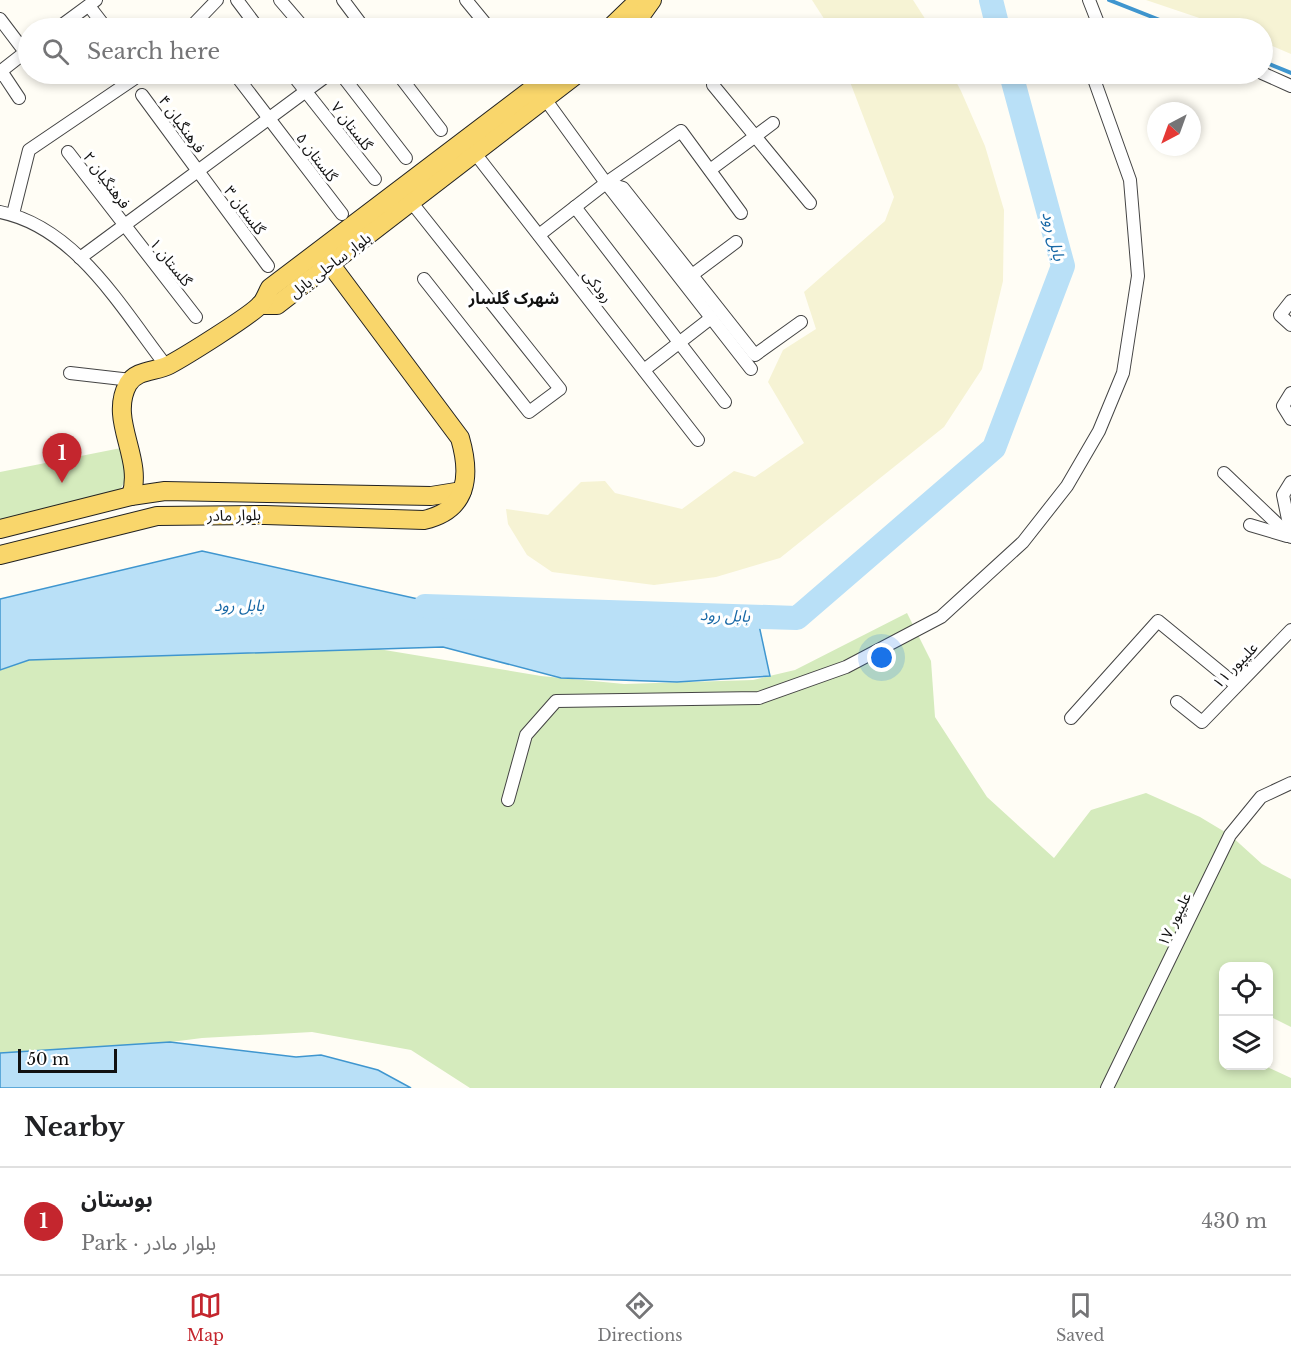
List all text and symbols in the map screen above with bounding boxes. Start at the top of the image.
search box [18,18,1273,84]
icon: search [39,35,72,68]
text: Search here [87,38,220,65]
street label: فرهنگیان ۴ [155,91,209,157]
street label: گلستان ۷ [327,98,377,155]
north arrow [1147,102,1201,156]
street label: گلستان ۵ [292,129,342,186]
street label: فرهنگیان ۲ [79,148,135,213]
street label: گلستان ۳ [220,182,270,239]
water label: بابل رود [1038,209,1070,263]
street label: بلوار ساحلی بابل [285,228,375,302]
street label: گلستان ۱ [146,234,197,291]
street label: رودکی [579,266,617,306]
district label: شهرک گلسار [468,288,559,308]
pin: 1 [42,434,82,483]
street label: بلوار مادر [206,505,261,525]
water label: بابل رود [214,595,265,615]
water label: بابل رود [700,604,751,626]
street label: علیپور ۱۱ [1208,637,1263,693]
your location [867,643,896,672]
street label: علیپور ۱۷ [1153,889,1196,949]
map controls [1219,962,1273,1070]
button: locate [1219,962,1273,1016]
button: layers [1219,1016,1273,1070]
scale bar [18,1046,117,1074]
text: 50 m [27,1049,69,1069]
text: Nearby [24,1111,125,1143]
text: بوستان [81,1186,153,1213]
text: 1 [39,1209,48,1233]
text: 430 m [1202,1209,1267,1233]
text: Park · بلوار مادر [81,1231,216,1255]
tab: Map [187,1289,224,1345]
tab: Directions [597,1289,682,1345]
tab: Saved [1056,1289,1104,1345]

